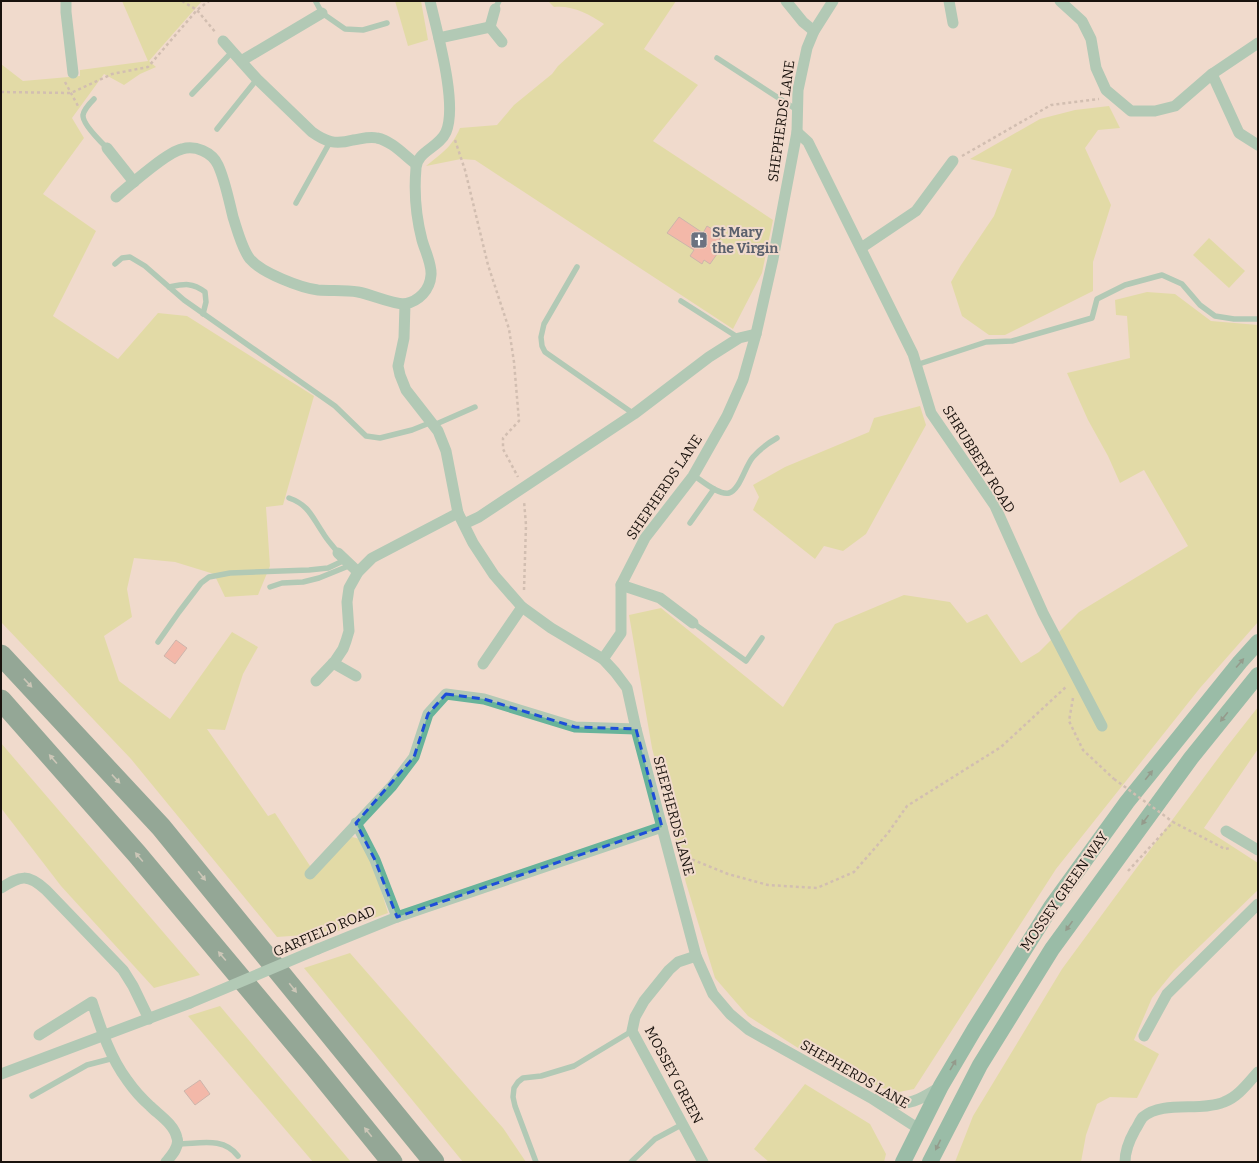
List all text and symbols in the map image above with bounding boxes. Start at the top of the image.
street label: SHEPHERDS LANE [765,59,798,183]
place label: St Mary the Virgin [712,224,778,257]
church icon: St Mary the Virgin [689,230,709,250]
street label: SHRUBBERY ROAD [939,402,1018,516]
street label: SHEPHERDS LANE [623,432,706,543]
one-way arrow [1235,657,1244,668]
one-way arrow [23,678,32,689]
one-way arrow [1219,711,1228,722]
one-way arrow [48,754,57,764]
street label: SHEPHERDS LANE [649,755,698,878]
one-way arrow [1145,769,1153,780]
one-way arrow [111,774,120,783]
one-way arrow [1141,815,1149,826]
street label: MOSSEY GREEN WAY [1017,829,1112,954]
one-way arrow [134,851,143,862]
one-way arrow [197,871,206,882]
street label: GARFIELD ROAD [271,902,378,961]
one-way arrow [1065,921,1073,931]
one-way arrow [218,951,227,961]
one-way arrow [288,982,297,993]
street label: MOSSEY GREEN [641,1024,706,1127]
street label: SHEPHERDS LANE [797,1036,912,1113]
one-way arrow [950,1060,957,1071]
one-way arrow [363,1126,372,1137]
one-way arrow [935,1140,941,1151]

